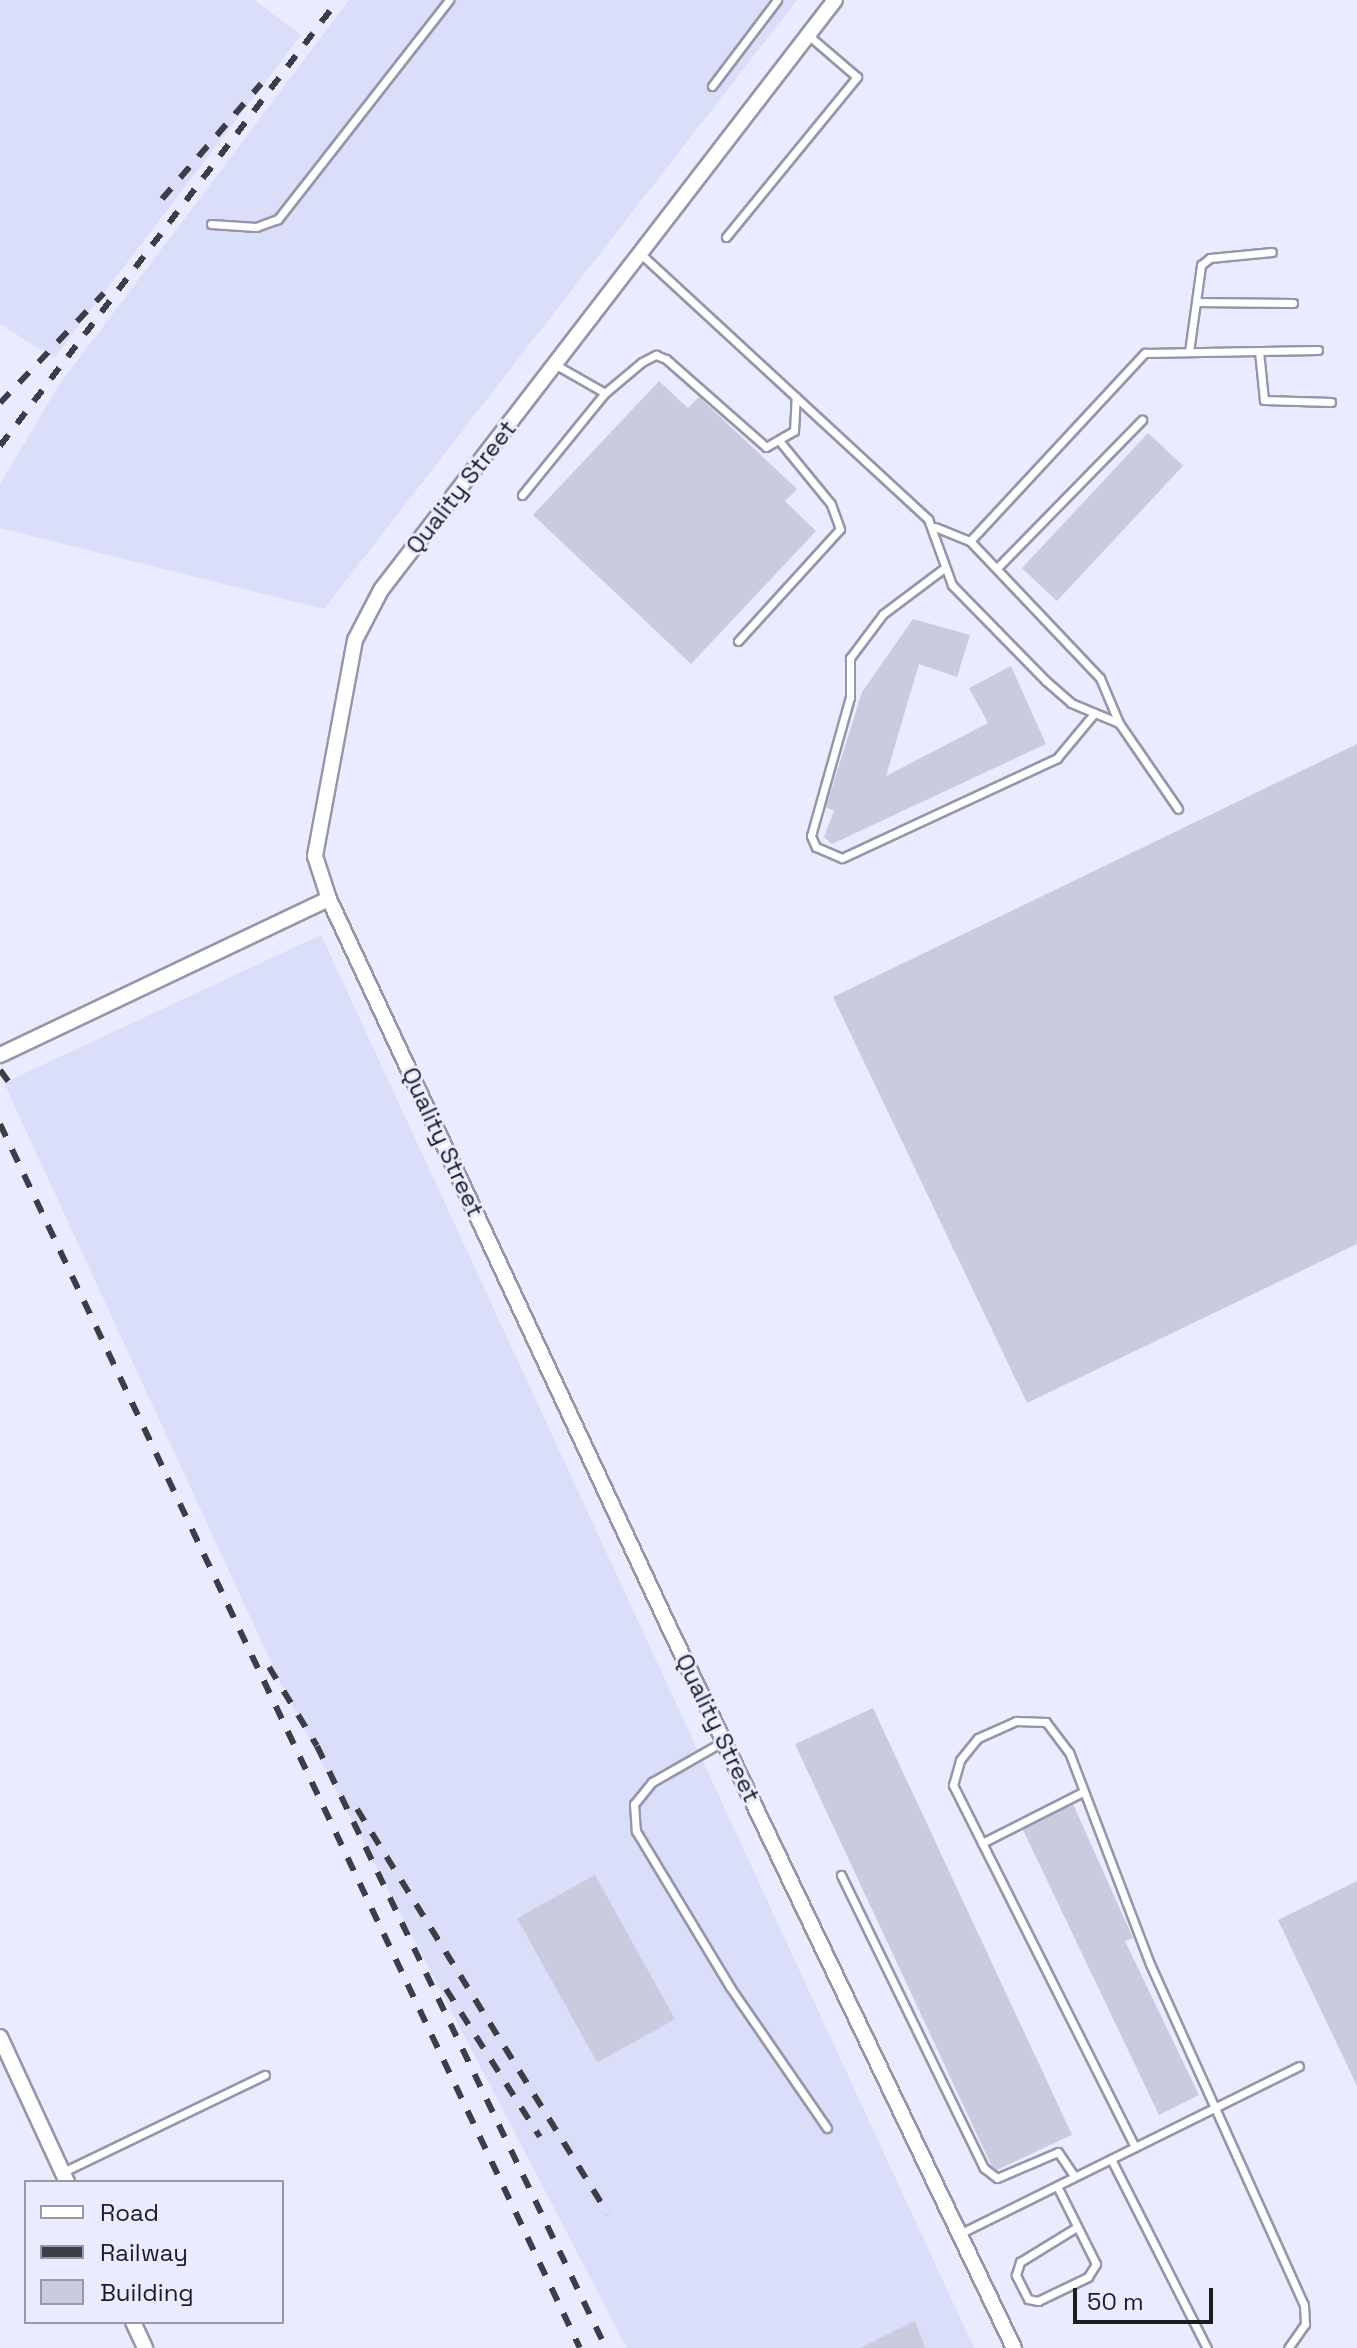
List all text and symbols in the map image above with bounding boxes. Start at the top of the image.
street label: Quality Street [400,414,522,560]
street label: Quality Street [396,1063,490,1221]
street label: Quality Street [670,1649,766,1807]
legend [24,2180,284,2324]
text: Road [100,2197,159,2228]
text: Railway [100,2237,188,2268]
scale bar [1077,2272,1217,2322]
text: Building [100,2277,194,2308]
text: 50 m [1087,2286,1144,2317]

